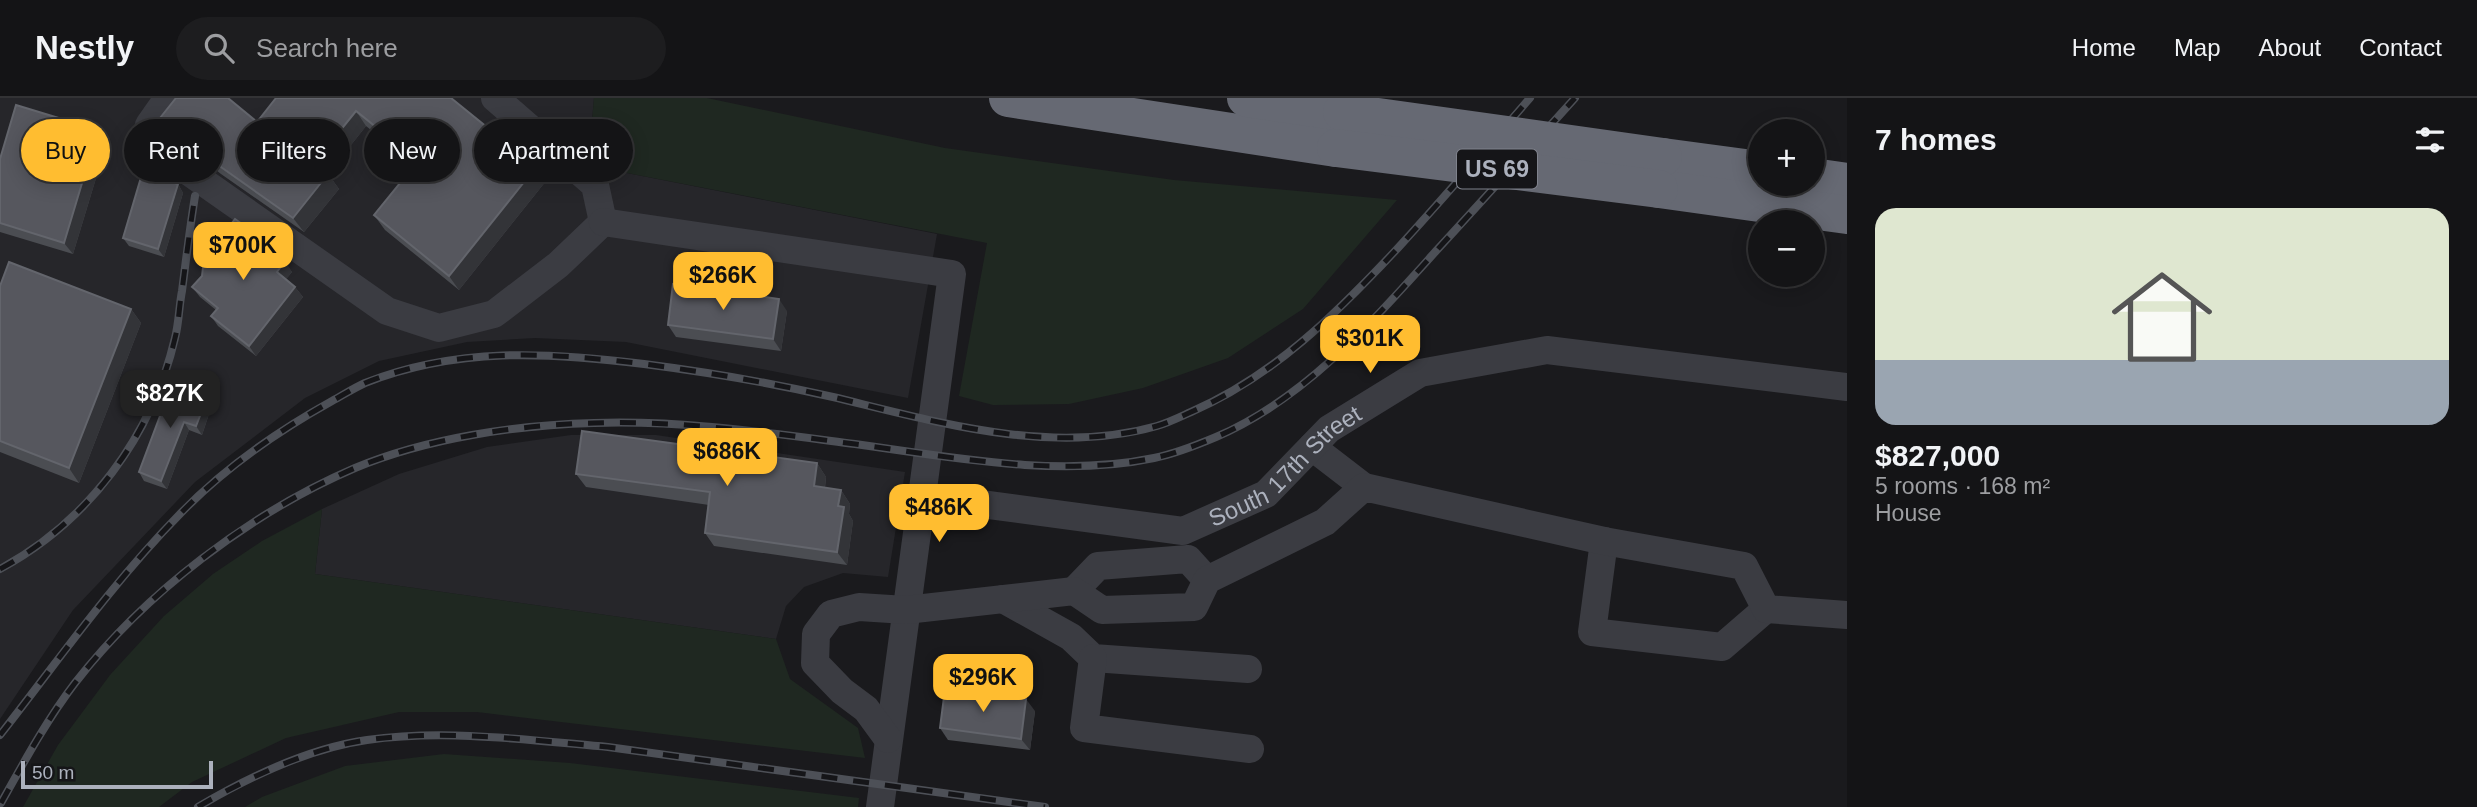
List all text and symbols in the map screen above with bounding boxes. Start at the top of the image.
search box [176,17,666,80]
text: Nestly [35,29,134,66]
icon: search [200,29,238,67]
text: Search here [256,33,398,63]
text: Home [2072,34,2136,61]
text: Map [2174,34,2221,61]
text: About [2259,34,2321,61]
text: Contact [2359,34,2442,61]
chip: Buy [21,119,110,182]
chip: Rent [124,119,223,182]
chip: Filters [237,119,350,182]
chip: New [364,119,460,182]
chip: Apartment [474,119,633,182]
map controls [1748,119,1825,287]
button: + [1748,119,1825,196]
icon: filters [2411,121,2449,159]
text: 7 homes [1875,123,1997,156]
road number: US 69 [1457,150,1537,188]
button: − [1748,210,1825,287]
pin: $700K [194,222,292,282]
text: $700K [209,232,277,258]
pin: $266K [674,252,772,312]
icon: home [2099,254,2225,380]
text: $266K [689,262,757,288]
pin: $301K [1321,316,1419,375]
text: $301K [1336,325,1404,351]
pin: $827K [121,370,219,430]
text: $827K [136,380,204,406]
street label: South 17th Street [1204,399,1366,531]
pin: $686K [678,428,776,488]
text: $686K [693,438,761,464]
text: $827,000 [1875,439,2000,472]
text: 5 rooms · 168 m² [1875,473,2050,499]
pin: $486K [890,484,988,544]
text: $486K [905,494,973,520]
text: House [1875,500,1941,526]
pin: $296K [934,654,1032,714]
text: $296K [949,664,1017,690]
scale bar [21,758,214,790]
text: 50 m [32,762,74,783]

